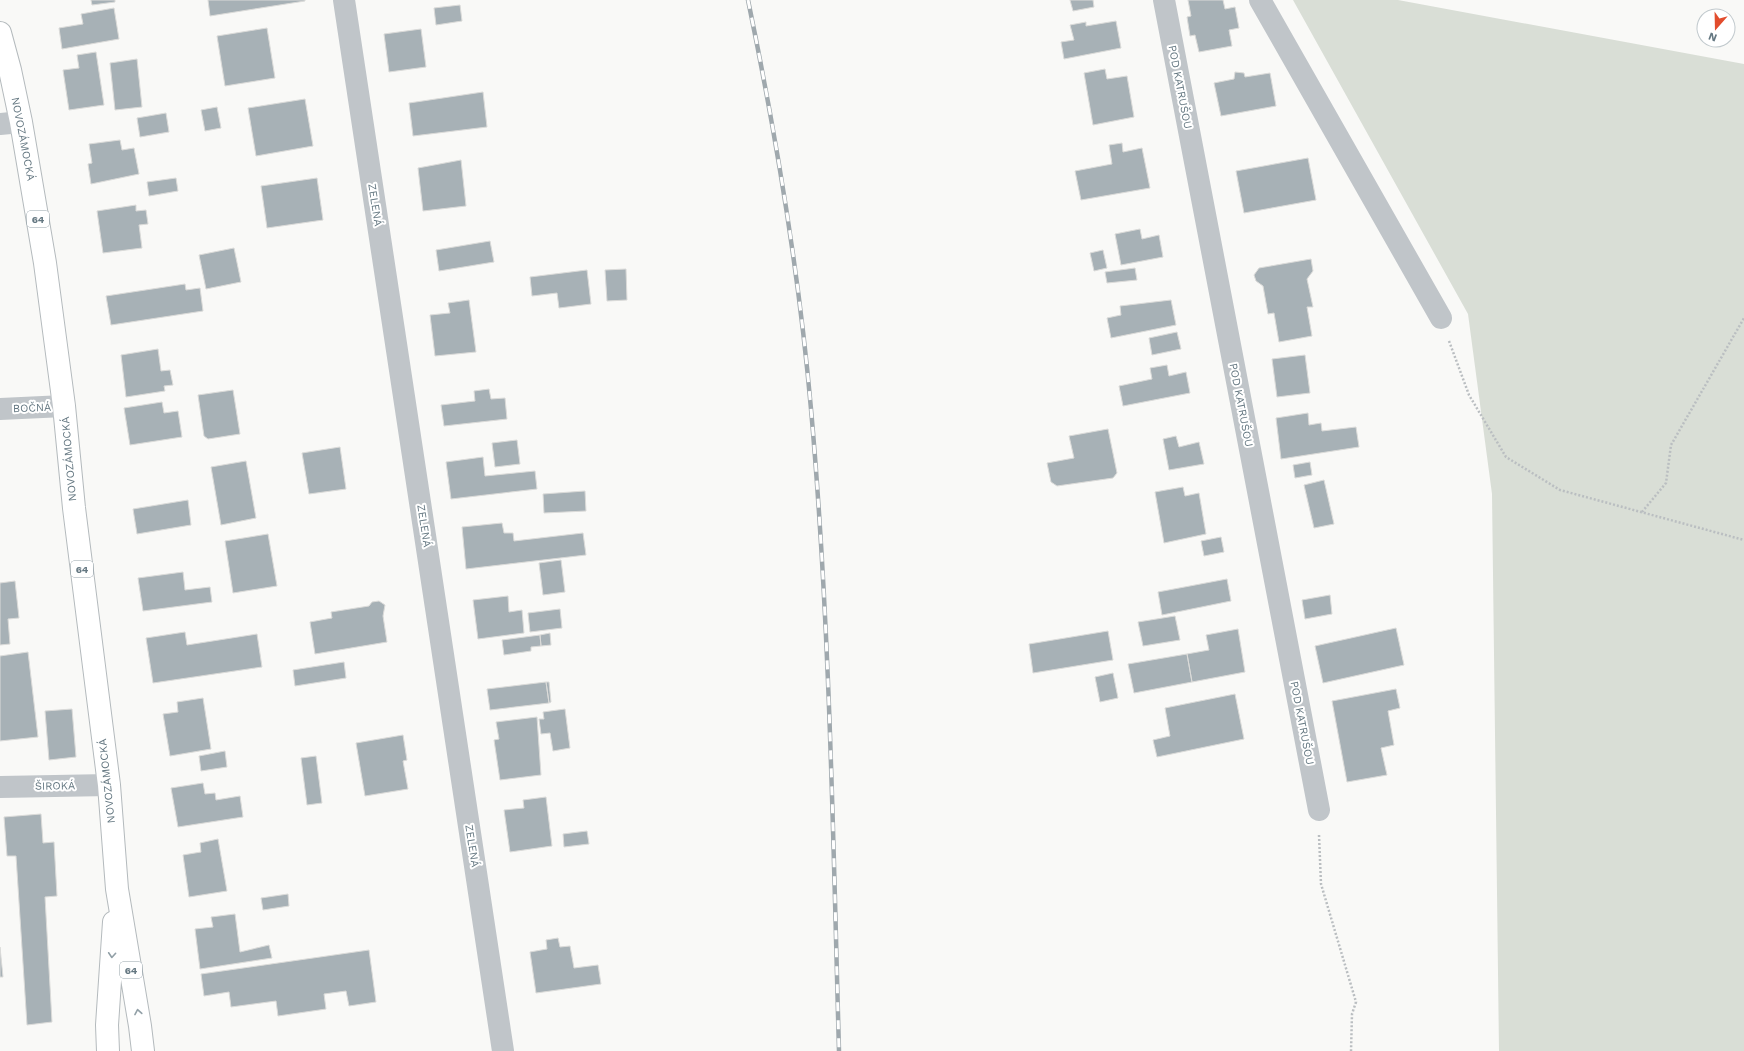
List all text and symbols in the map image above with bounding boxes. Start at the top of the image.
north arrow [1696,8,1736,48]
text: N [1707,29,1719,44]
street label: POD KATRUŠOU [1166,44,1195,130]
street label: NOVOZÁMOCKÁ [9,96,38,182]
street label: ZELENÁ [365,183,386,227]
road number: 64 [27,211,49,227]
street label: POD KATRUŠOU [1227,362,1256,448]
street label: BOČNÁ [13,400,51,415]
street label: NOVOZÁMOCKÁ [58,416,79,502]
street label: ZELENÁ [414,504,435,548]
road number: 64 [71,561,93,577]
street label: POD KATRUŠOU [1288,680,1317,766]
street label: NOVOZÁMOCKÁ [95,738,118,824]
street label: ŠIROKÁ [35,778,75,793]
street label: ZELENÁ [462,824,483,868]
one-way arrow [107,952,116,959]
road number: 64 [120,962,142,978]
one-way arrow [134,1009,143,1015]

